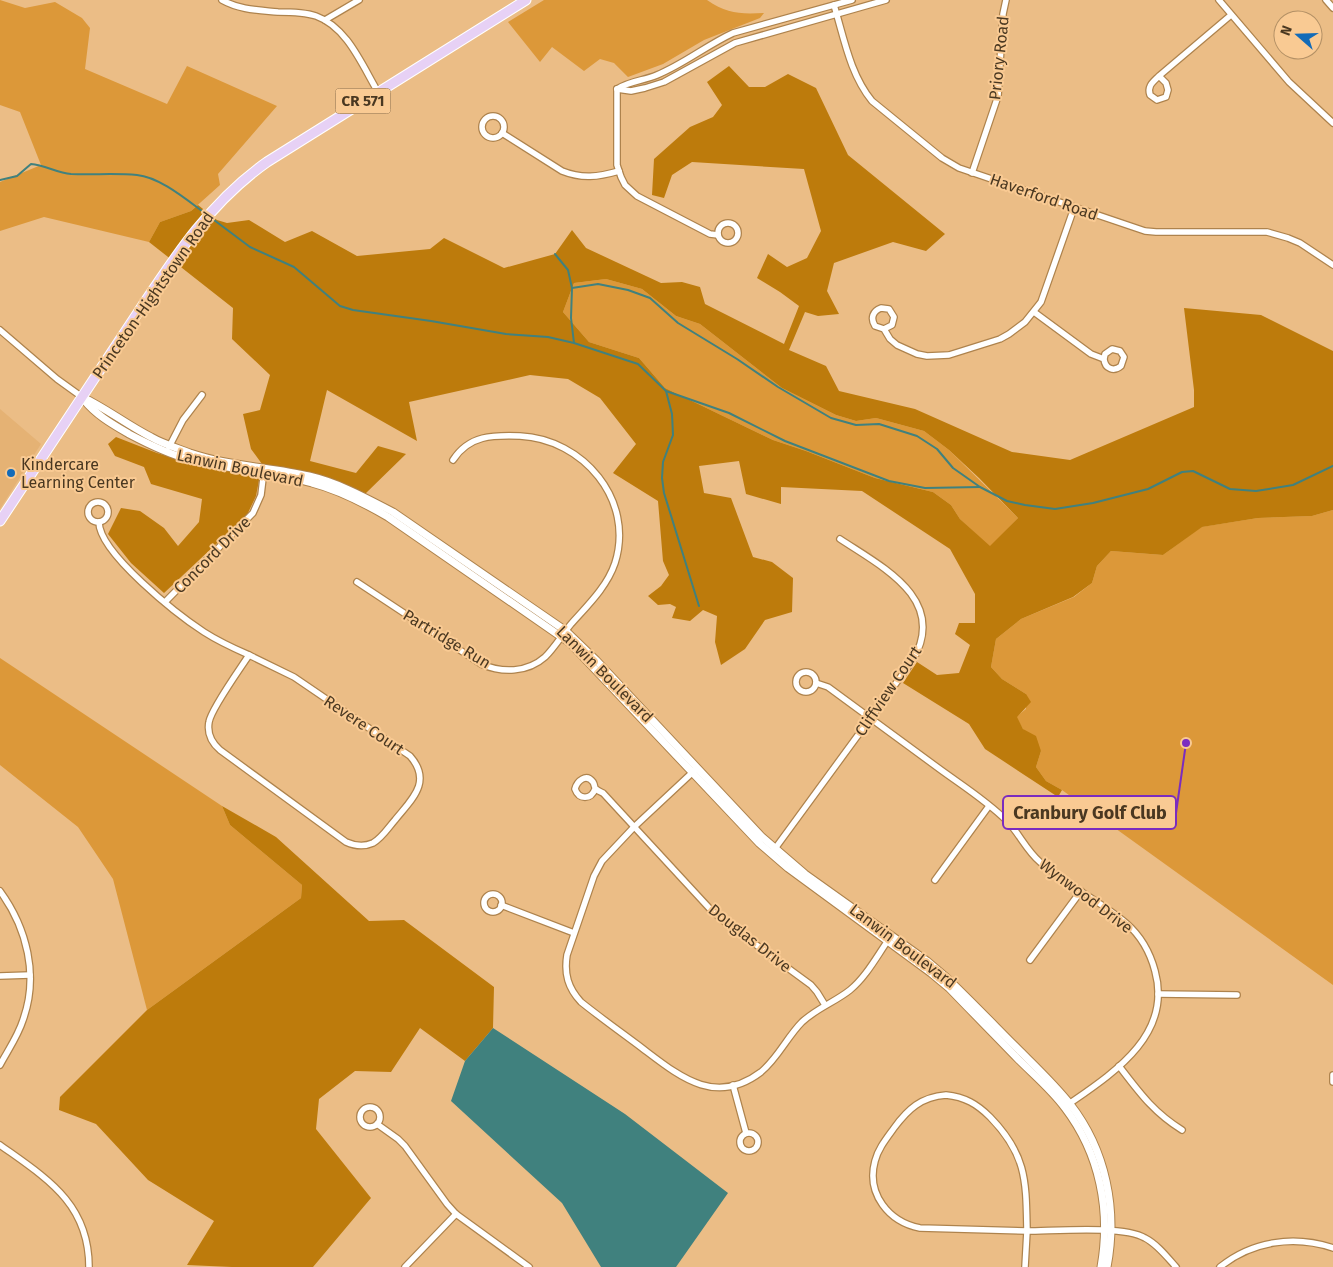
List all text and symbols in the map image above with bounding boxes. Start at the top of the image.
north arrow [1273,10,1323,60]
street label: Priory Road [985,15,1013,101]
text: N [1277,23,1296,38]
road number: CR 571 [336,88,390,114]
street label: Haverford Road [987,170,1101,224]
street label: Princeton-Hightstown Road [88,208,218,382]
street label: Lanwin Boulevard [175,445,305,491]
place label: Kindercare Learning Center [21,455,136,492]
marker: Kindercare Learning Center [5,467,17,479]
street label: Concord Drive [170,513,254,597]
street label: Partridge Run [400,605,494,673]
street label: Lanwin Boulevard [553,622,657,726]
street label: Cliffview Court [851,642,925,740]
street label: Revere Court [320,691,408,759]
callout: Cranbury Golf Club [1003,796,1176,829]
text: Cranbury Golf Club [1013,802,1167,824]
street label: Wynwood Drive [1036,855,1136,937]
street label: Douglas Drive [705,900,795,976]
street label: Lanwin Boulevard [846,900,960,992]

